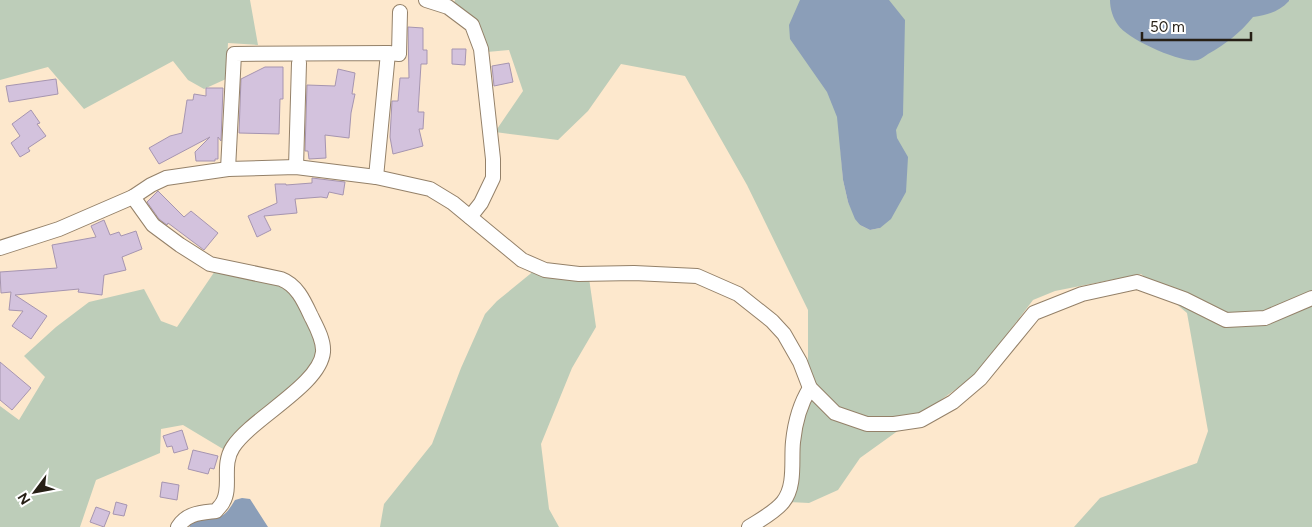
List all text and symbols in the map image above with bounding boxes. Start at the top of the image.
scale bar [1142,10,1251,42]
text: 50 m [1150,18,1185,36]
north arrow [10,467,60,517]
text: N [14,490,34,508]

